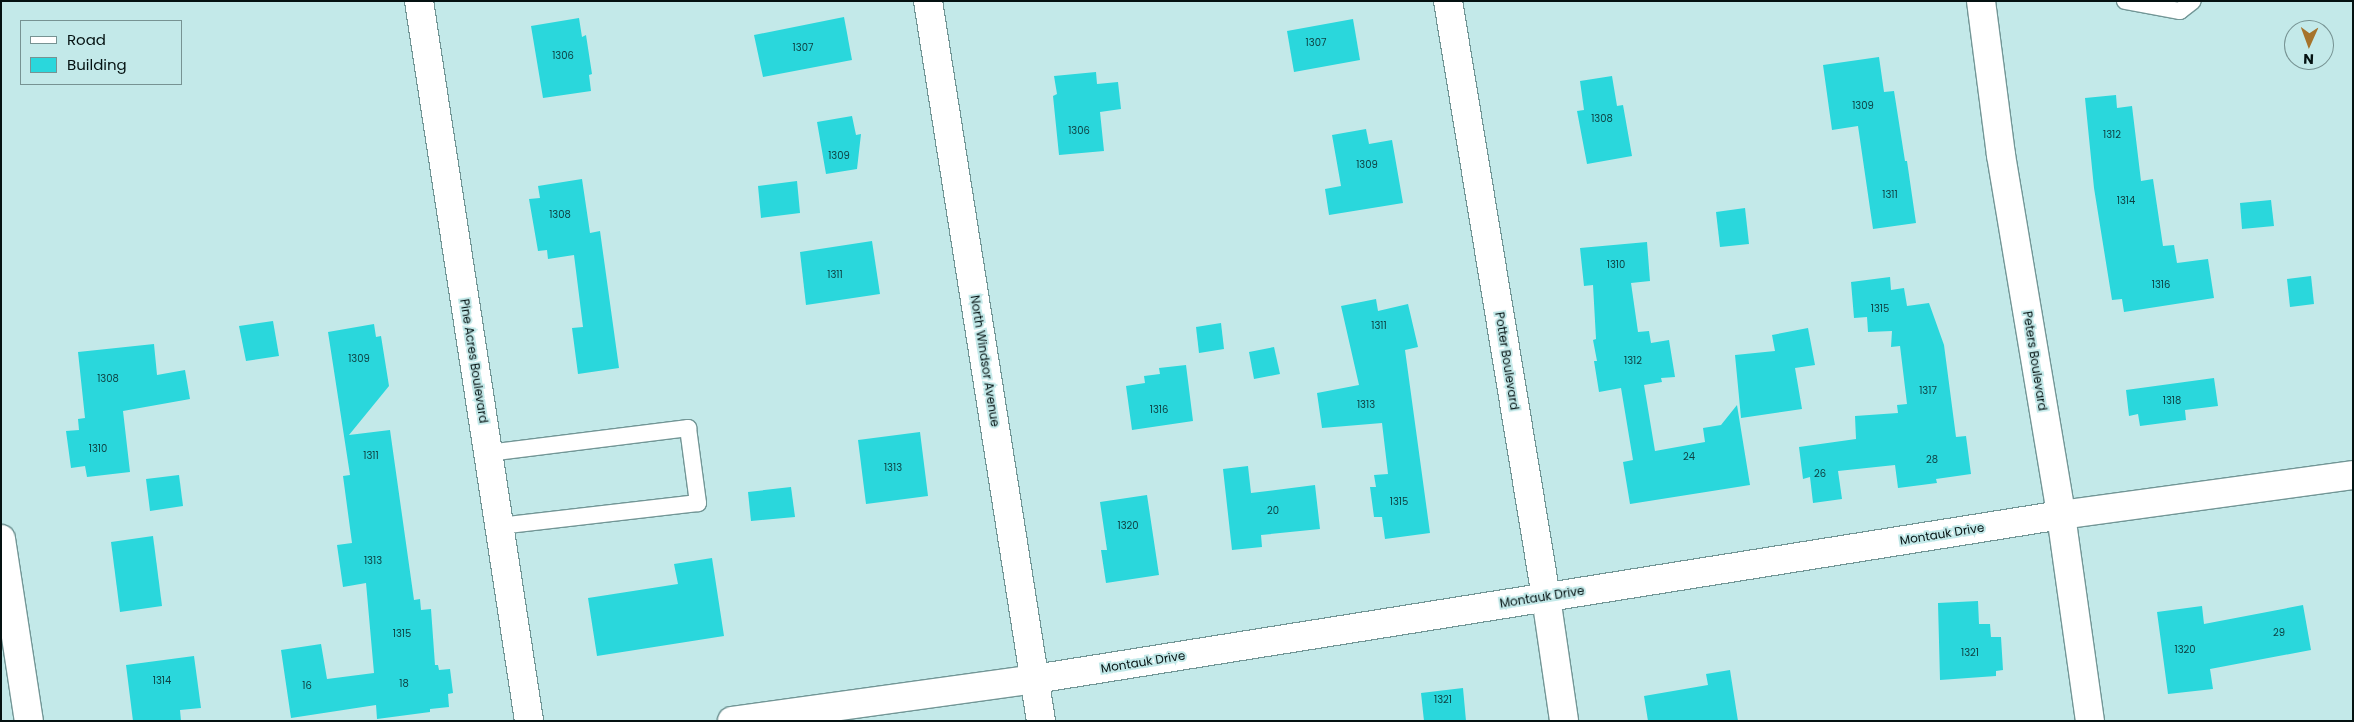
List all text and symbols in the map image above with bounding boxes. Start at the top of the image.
legend [20,20,182,85]
north arrow [2284,20,2334,70]
text: Road [67,29,106,50]
house number: 1307 [1306,37,1326,49]
house number: 1307 [793,42,813,54]
text: N [2303,49,2314,69]
house number: 1306 [552,50,574,62]
text: Building [67,54,127,75]
house number: 1309 [1852,100,1874,112]
house number: 1308 [1591,113,1613,125]
house number: 1306 [1068,125,1090,137]
house number: 1312 [2103,129,2121,141]
house number: 1309 [828,150,850,162]
house number: 1309 [1356,159,1378,171]
house number: 1311 [1882,189,1898,201]
house number: 1314 [2117,195,2135,207]
house number: 1308 [549,209,571,221]
house number: 1310 [1607,259,1625,271]
house number: 1311 [827,269,843,281]
house number: 1316 [2152,279,2170,291]
street label: North Windsor Avenue [967,294,1003,428]
street label: Pine Acres Boulevard [457,298,491,424]
house number: 1315 [1871,303,1889,315]
street label: Peters Boulevard [2020,310,2050,412]
street label: Potter Boulevard [1492,311,1522,411]
house number: 1311 [1371,320,1387,332]
house number: 1309 [348,353,370,365]
house number: 1312 [1624,355,1642,367]
house number: 1308 [97,373,119,385]
house number: 1317 [1919,385,1937,397]
house number: 1318 [2163,395,2181,407]
house number: 1313 [1357,399,1375,411]
house number: 1316 [1150,404,1168,416]
house number: 1310 [89,443,107,455]
house number: 1311 [363,450,379,462]
house number: 24 [1683,451,1695,463]
house number: 28 [1926,454,1938,466]
house number: 1313 [884,462,902,474]
house number: 26 [1814,468,1826,480]
house number: 1315 [1390,496,1408,508]
house number: 20 [1267,505,1279,517]
house number: 1320 [1117,520,1139,532]
street label: Montauk Drive [1899,520,1985,548]
house number: 1313 [364,555,382,567]
street label: Montauk Drive [1499,583,1585,611]
house number: 29 [2273,627,2285,639]
house number: 1315 [393,628,411,640]
house number: 1320 [2174,644,2196,656]
house number: 1321 [1961,647,1979,659]
street label: Montauk Drive [1100,648,1186,676]
house number: 1314 [153,675,171,687]
house number: 18 [399,678,409,690]
house number: 16 [302,680,312,692]
house number: 1321 [1434,694,1452,706]

